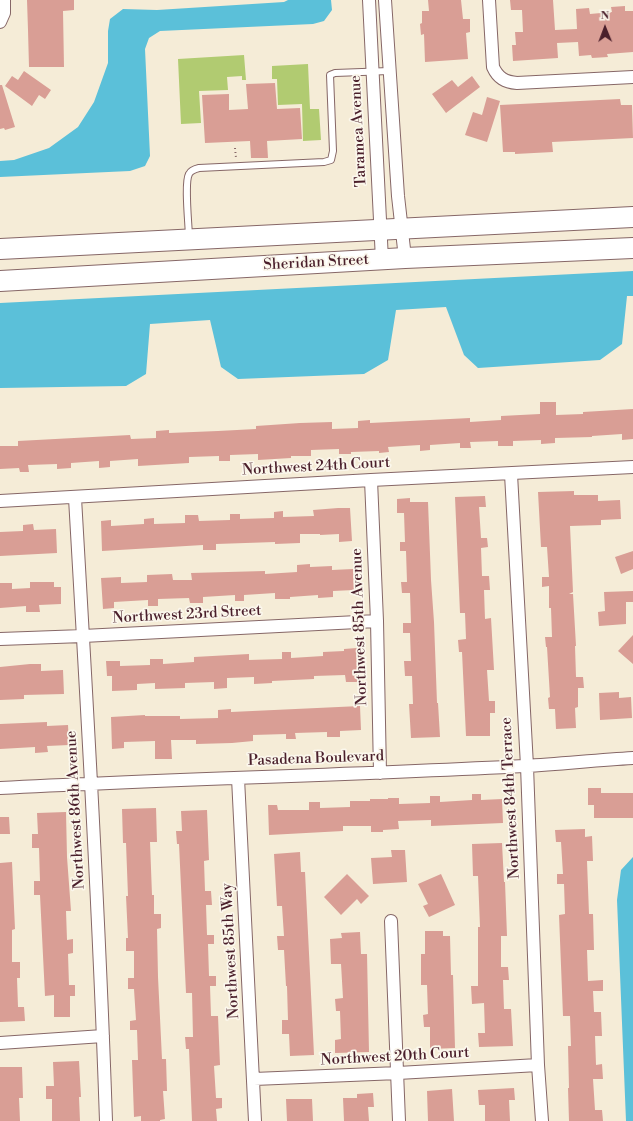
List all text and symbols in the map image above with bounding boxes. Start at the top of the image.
north arrow [585,8,625,48]
text: N [600,9,609,23]
street label: Taramea Avenue [347,75,371,187]
street label: Sheridan Street [263,251,369,275]
street label: Northwest 24th Court [242,454,390,480]
street label: Northwest 85th Avenue [348,548,372,706]
street label: Northwest 23rd Street [112,602,262,628]
street label: Northwest 84th Terrace [498,717,524,879]
street label: Northwest 86th Avenue [63,730,89,890]
street label: Pasadena Boulevard [248,748,384,770]
street label: Northwest 85th Way [218,883,244,1019]
street label: Northwest 20th Court [320,1044,470,1070]

